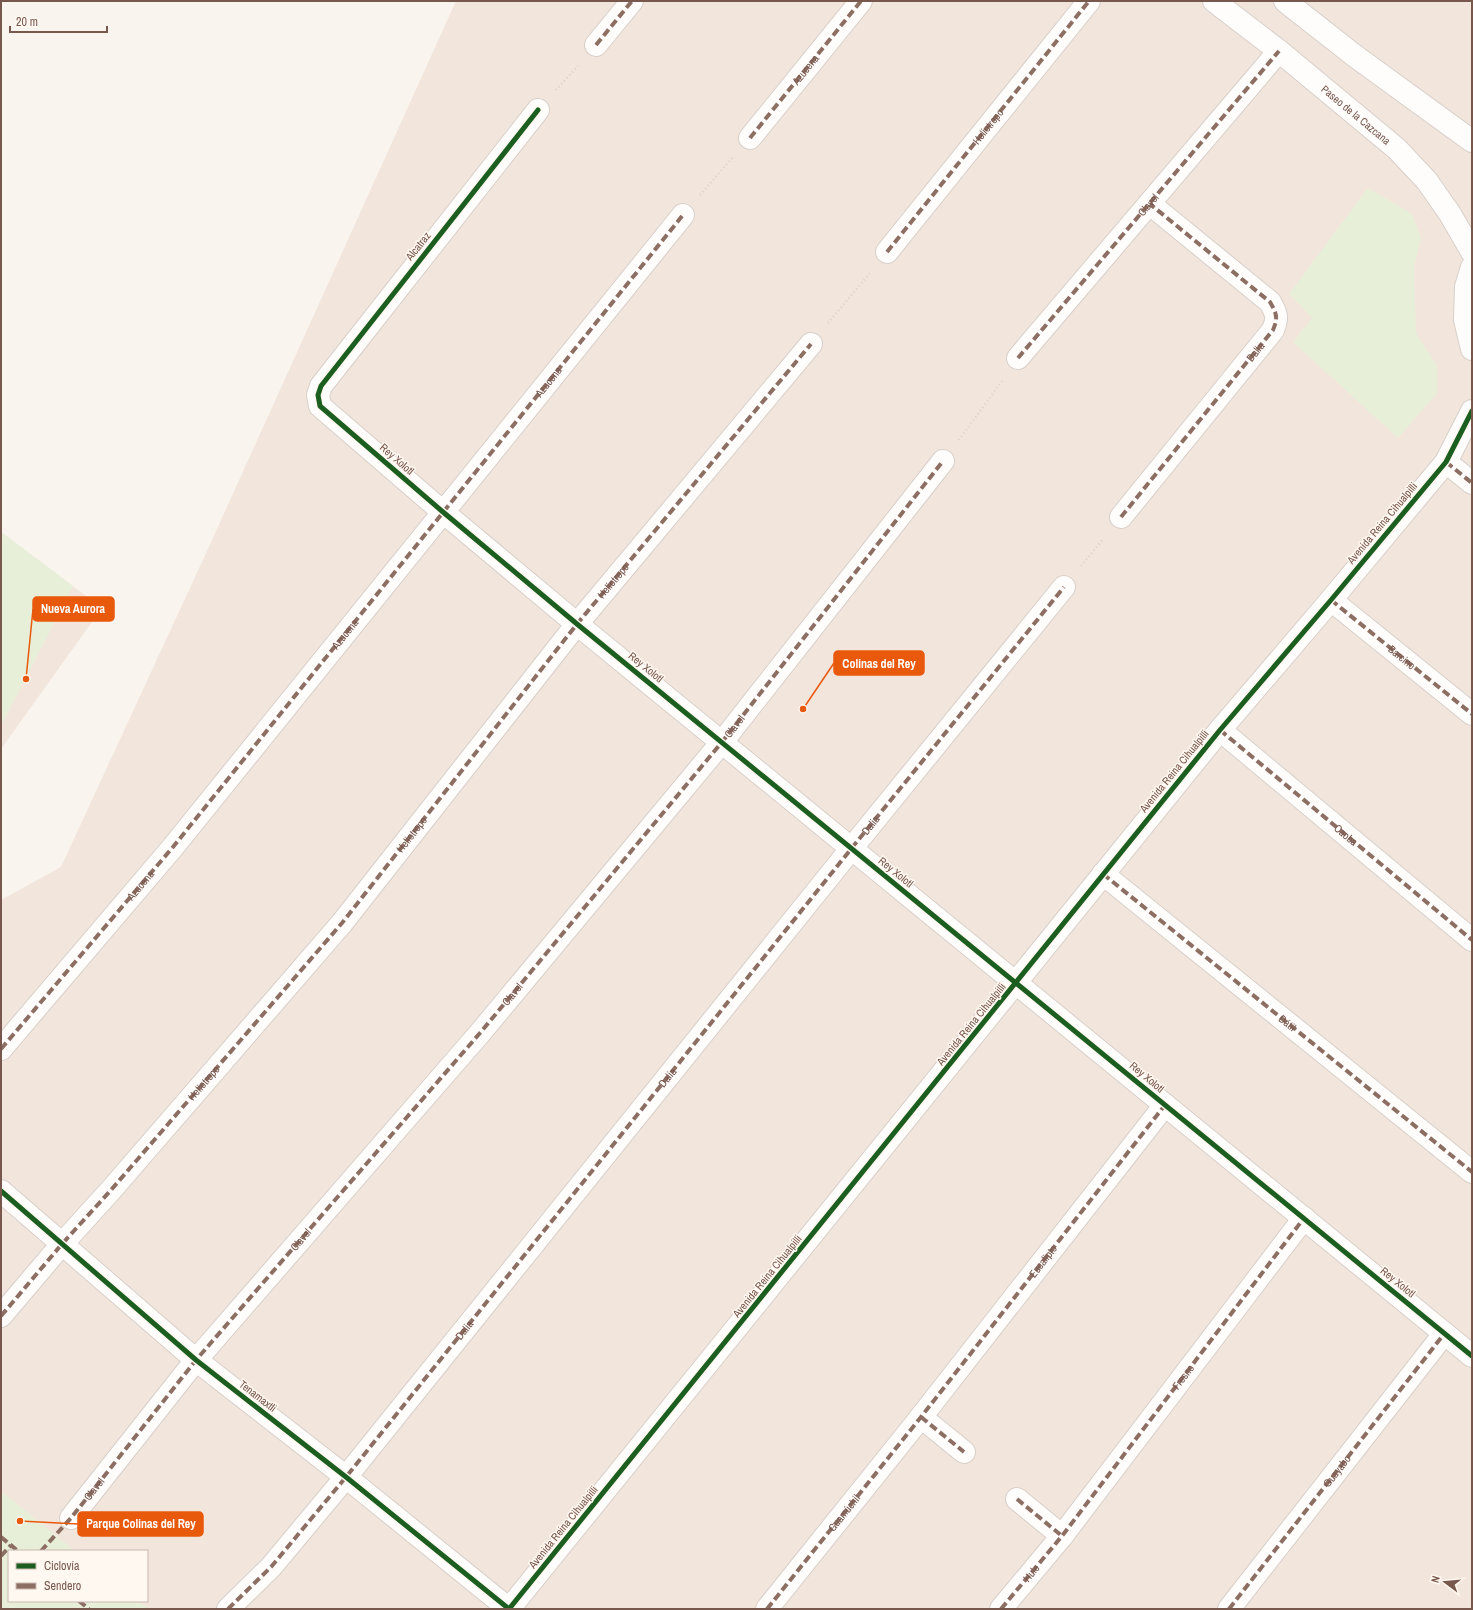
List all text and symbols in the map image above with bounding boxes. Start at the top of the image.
scale bar [10,8,107,34]
text: 20 m [16,14,38,30]
street label: Azucena [788,52,822,88]
street label: Paseo de la Cazcana [1318,82,1393,148]
street label: Heliotropo [969,106,1006,147]
street label: Clavel [1135,191,1162,219]
street label: Alcatraz [402,228,434,264]
street label: Dalia [1243,339,1267,364]
street label: Azucena [531,364,565,401]
street label: Rey Xolotl [377,440,417,478]
street label: Avenida Reina Cihualpilli [1343,479,1420,567]
street label: Heliotropo [594,560,632,601]
callout: Nueva Aurora [33,597,114,621]
text: Nueva Aurora [41,601,106,617]
street label: Azucena [328,616,361,653]
street label: Barcino [1385,642,1418,672]
street label: Rey Xolotl [626,649,666,685]
callout: Colinas del Rey [834,651,924,675]
text: Colinas del Rey [842,656,916,672]
street label: Clavel [721,712,748,741]
street label: Avenida Reina Cihualpilli [1136,727,1212,816]
street label: Dalia [858,812,883,838]
street label: Heliotropo [393,814,430,855]
street label: Caoba [1331,821,1361,849]
street label: Rey Xolotl [876,854,916,890]
street label: Azucena [123,867,157,904]
street label: Clavel [499,980,526,1008]
street label: Avenida Reina Cihualpilli [933,980,1009,1069]
street label: Dátil [1276,1012,1299,1034]
street label: Rey Xolotl [1127,1058,1167,1096]
street label: Heliotropo [185,1062,223,1103]
street label: Dalia [655,1065,679,1090]
street label: Clavel [287,1225,314,1254]
street label: Avenida Reina Cihualpilli [729,1232,805,1321]
street label: Eucalipto [1026,1242,1060,1280]
street label: Rey Xolotl [1378,1264,1418,1300]
street label: Dalia [452,1317,476,1343]
street label: Fresno [1169,1362,1197,1392]
street label: Tenamaxtli [237,1377,279,1415]
street label: Guayabo [1320,1452,1354,1490]
street label: Clavel [81,1475,107,1503]
street label: Avenida Reina Cihualpilli [525,1483,601,1572]
street label: Guamúchil [825,1492,863,1534]
callout: Parque Colinas del Rey [78,1512,203,1536]
text: Parque Colinas del Rey [86,1516,196,1532]
legend [8,1550,148,1602]
text: Ciclovía [44,1558,80,1574]
street label: Hule [1020,1561,1042,1585]
north arrow [1425,1562,1465,1602]
text: N [1428,1574,1443,1584]
text: Sendero [44,1578,81,1594]

